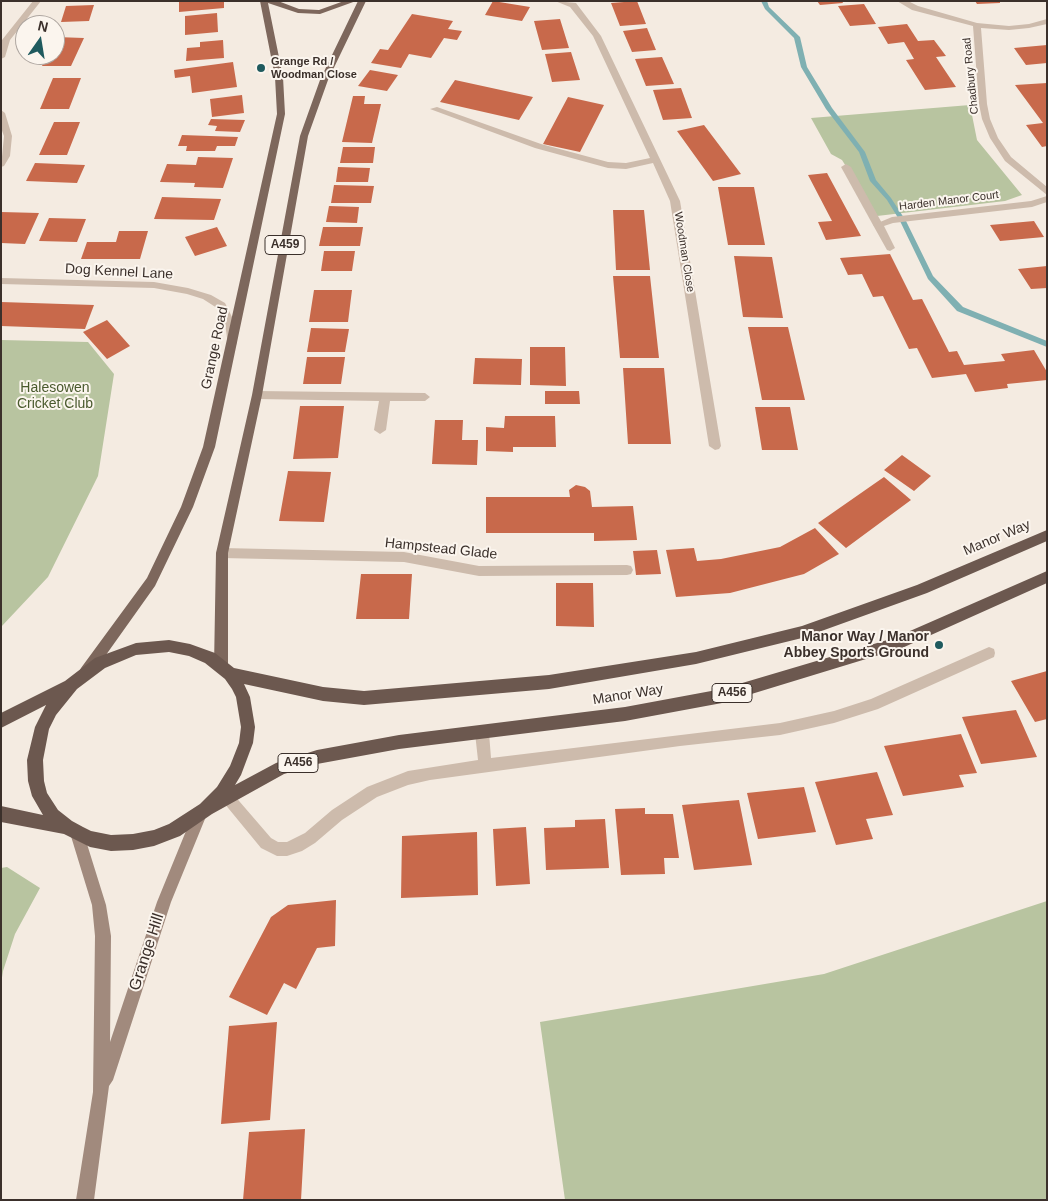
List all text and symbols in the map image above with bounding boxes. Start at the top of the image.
north arrow [15,15,65,65]
text: N [36,17,50,35]
street label: Chadbury Road [960,37,982,115]
place label: Grange Rd / Woodman Close [271,55,357,81]
marker: Grange Rd / Woodman Close [255,62,267,74]
street label: Harden Manor Court [898,188,1000,214]
street label: Woodman Close [671,211,697,293]
road number: A459 [265,236,305,254]
street label: Dog Kennel Lane [65,261,173,283]
street label: Grange Road [198,305,232,391]
park label: Halesowen Cricket Club [17,380,93,412]
street label: Manor Way [961,516,1033,560]
street label: Hampstead Glade [384,535,498,563]
place label: Manor Way / Manor Abbey Sports Ground [784,629,929,662]
marker: Manor Way / Manor Abbey Sports Ground [933,639,945,651]
street label: Manor Way [592,681,664,709]
road number: A456 [712,684,752,702]
road number: A456 [278,754,318,772]
street label: Grange Hill [126,911,168,993]

